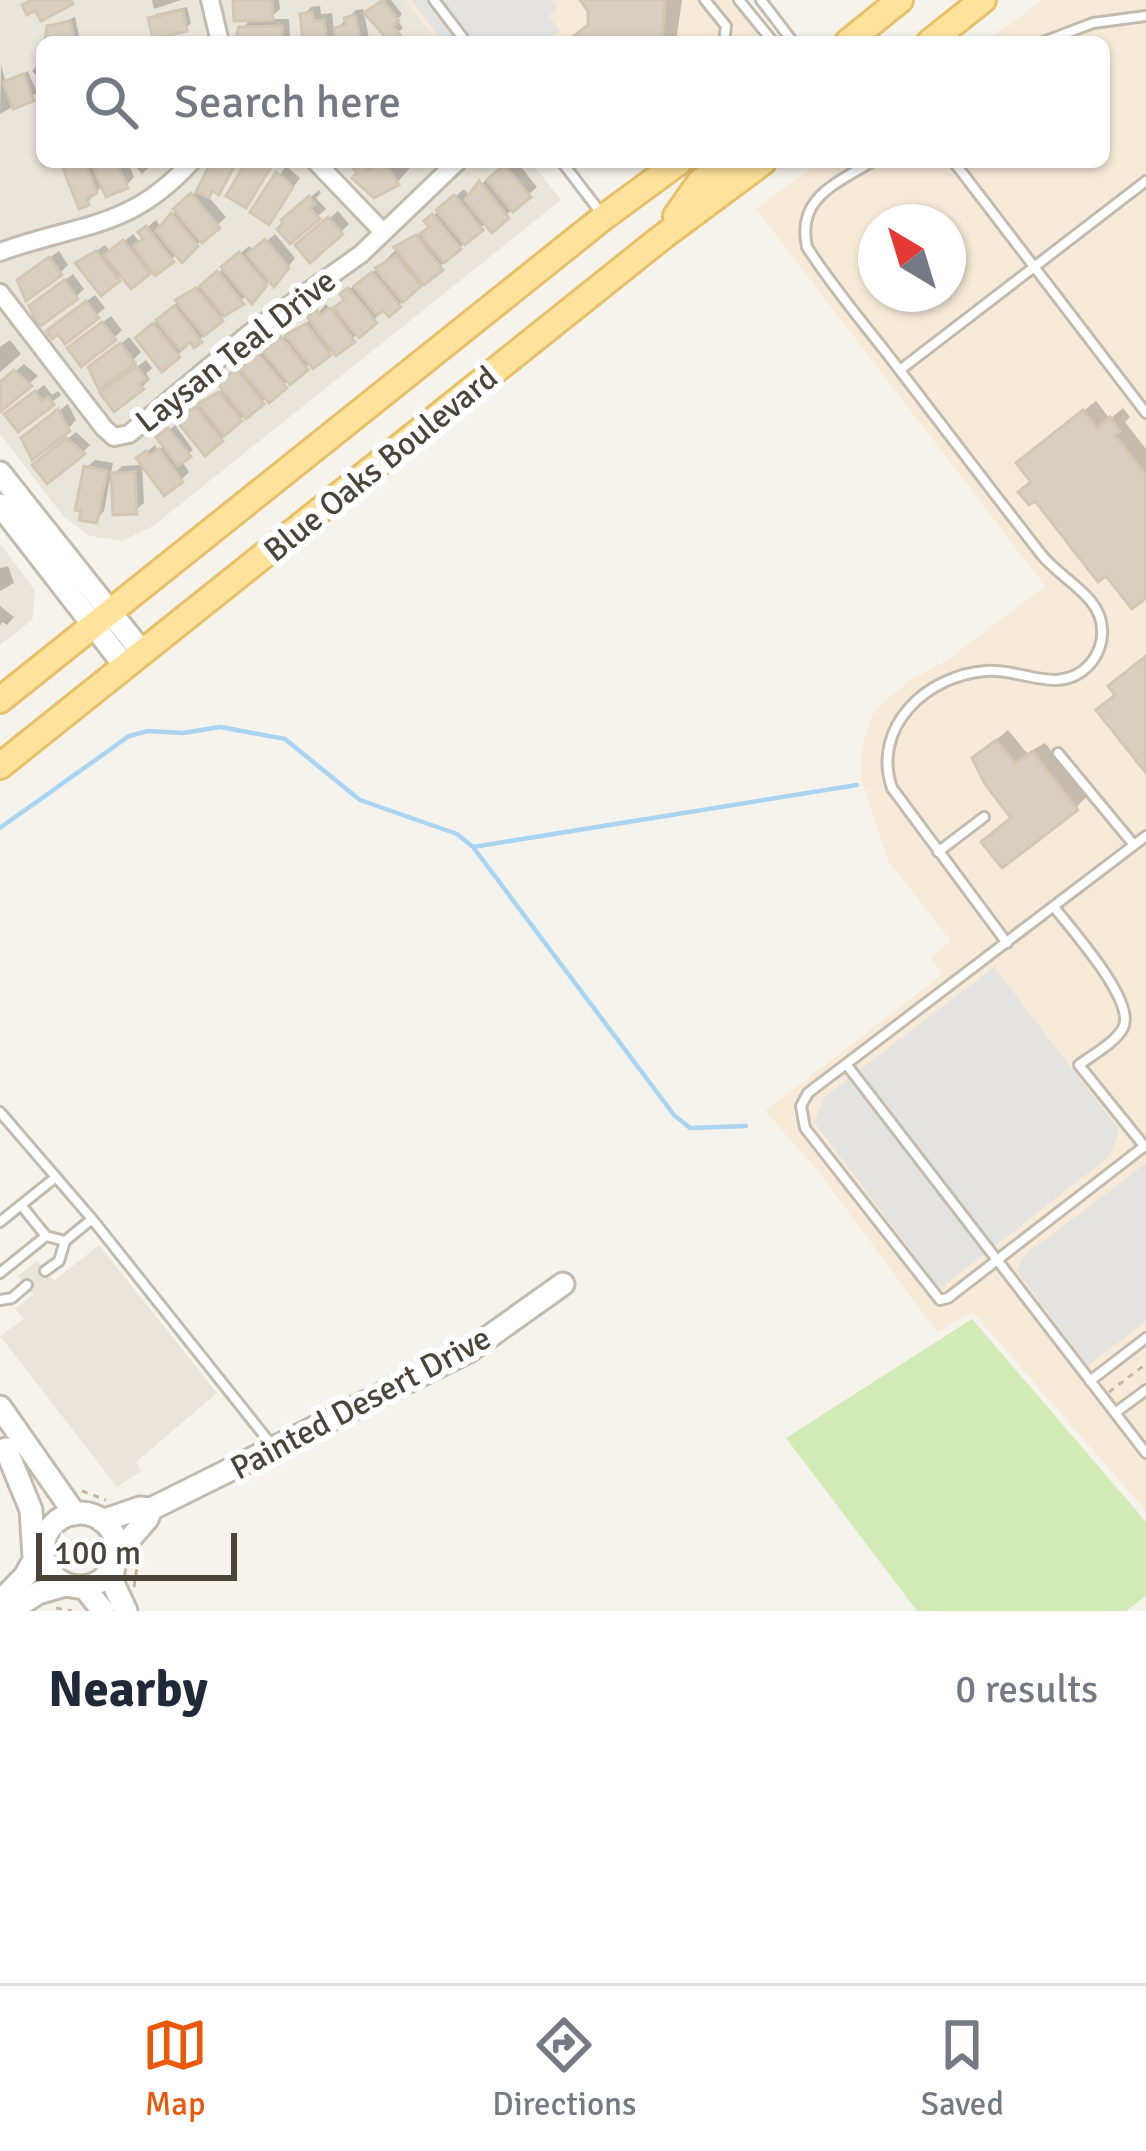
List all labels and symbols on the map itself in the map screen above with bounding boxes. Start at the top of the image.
north arrow [858,204,966,312]
street label: Laysan Teal Drive [128,260,344,442]
street label: Blue Oaks Boulevard [256,357,506,571]
street label: Painted Desert Drive [224,1317,498,1489]
scale bar [36,1527,237,1580]

